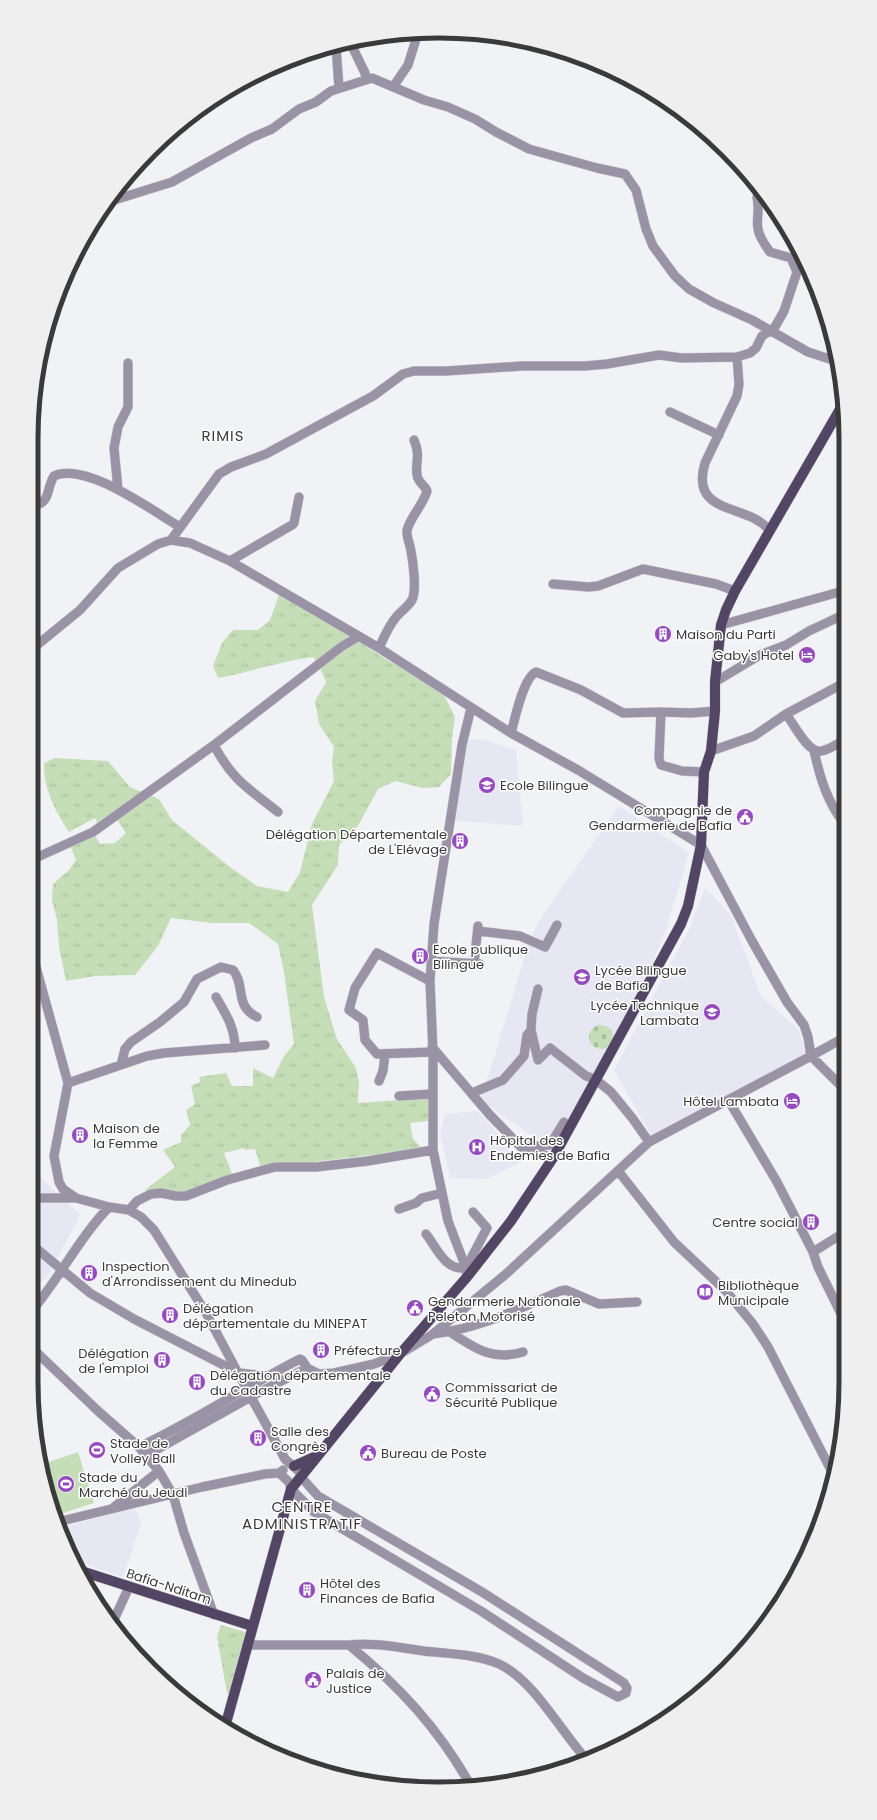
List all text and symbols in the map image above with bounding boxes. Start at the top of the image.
district label: RIMIS [201,425,245,446]
building icon: Maison du Parti [653,624,673,644]
place label: Maison du Parti [676,625,776,644]
hotel icon: Gaby's Hotel [797,645,817,665]
place label: Gaby's Hotel [713,646,794,665]
school or university icon: Ecole Bilingue [477,775,497,795]
place label: Ecole Bilingue [500,776,589,795]
place label: Compagnie de Gendarmerie de Bafia [589,801,732,835]
public building icon: Compagnie de Gendarmerie de Bafia [735,807,755,827]
place label: Délégation Départementale de L'Elévage [266,825,447,859]
building icon: Délégation Départementale de L'Elévage [450,831,470,851]
place label: Ecole publique Bilingue [433,940,528,974]
building icon: Ecole publique Bilingue [410,946,430,966]
place label: Lycée Bilingue de Bafia [595,961,686,995]
school or university icon: Lycée Bilingue de Bafia [572,967,592,987]
place label: Lycée Technique Lambata [591,996,699,1030]
school or university icon: Lycée Technique Lambata [702,1002,722,1022]
hotel icon: Hôtel Lambata [782,1091,802,1111]
place label: Hôtel Lambata [683,1092,779,1111]
place label: Maison de la Femme [93,1119,160,1153]
building icon: Maison de la Femme [70,1125,90,1145]
place label: Hôpital des Endemies de Bafia [490,1131,610,1165]
hospital icon: Hôpital des Endemies de Bafia [467,1137,487,1157]
building icon: Centre social [801,1212,821,1232]
place label: Centre social [712,1213,798,1232]
place label: Inspection d'Arrondissement du Minedub [102,1257,297,1291]
building icon: Inspection d'Arrondissement du Minedub [79,1263,99,1283]
place label: Bibliothèque Municipale [718,1276,799,1310]
library icon: Bibliothèque Municipale [695,1282,715,1302]
place label: Gendarmerie Nationale Peleton Motorisé [428,1292,581,1326]
public building icon: Gendarmerie Nationale Peleton Motorisé [405,1298,425,1318]
place label: Délégation départementale du MINEPAT [183,1299,367,1333]
building icon: Délégation départementale du MINEPAT [160,1305,180,1325]
building icon: Préfecture [311,1340,331,1360]
place label: Préfecture [334,1341,401,1360]
place label: Délégation de l'emploi [78,1344,149,1378]
building icon: Délégation de l'emploi [152,1350,172,1370]
place label: Délégation départementale du Cadastre [210,1366,391,1400]
building icon: Délégation départementale du Cadastre [187,1372,207,1392]
place label: Commissariat de Sécurité Publique [445,1378,558,1412]
public building icon: Commissariat de Sécurité Publique [422,1384,442,1404]
place label: Salle des Congrès [271,1422,329,1456]
building icon: Salle des Congrès [248,1428,268,1448]
place label: Stade de Volley Ball [110,1434,176,1468]
sports icon: Stade de Volley Ball [87,1440,107,1460]
public building icon: Bureau de Poste [358,1443,378,1463]
place label: Bureau de Poste [381,1444,487,1463]
place label: Stade du Marché du Jeudi [79,1468,187,1502]
sports icon: Stade du Marché du Jeudi [56,1474,76,1494]
district label: CENTRE ADMINISTRATIF [242,1496,362,1534]
street label: Bafia-Nditam [124,1564,214,1609]
place label: Hôtel des Finances de Bafia [320,1574,435,1608]
building icon: Hôtel des Finances de Bafia [297,1580,317,1600]
place label: Palais de Justice [326,1664,385,1698]
public building icon: Palais de Justice [303,1670,323,1690]

